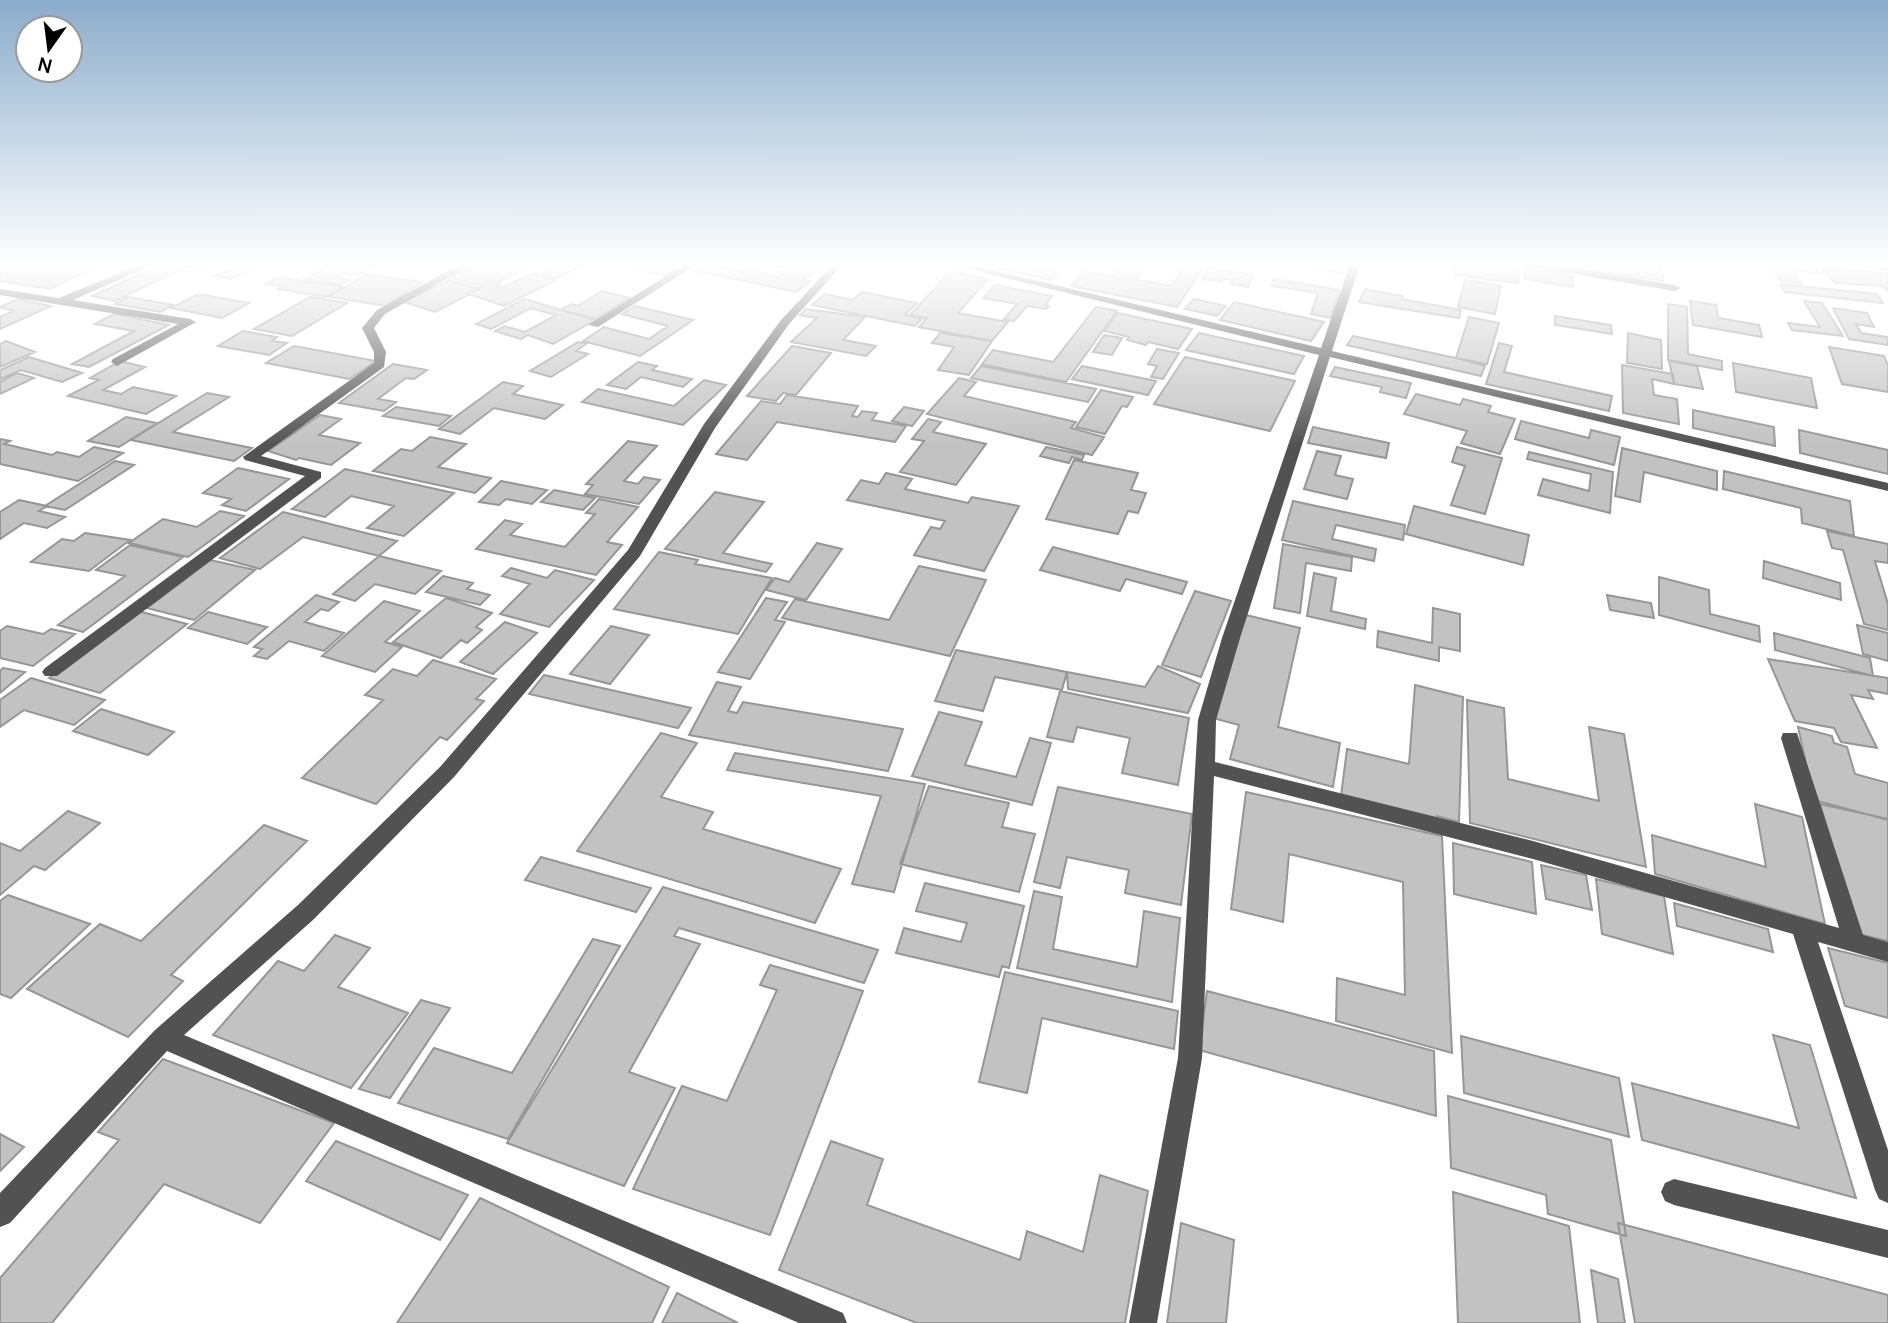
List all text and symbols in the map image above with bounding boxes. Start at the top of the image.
north arrow [14,14,84,84]
text: N [35,51,55,80]

